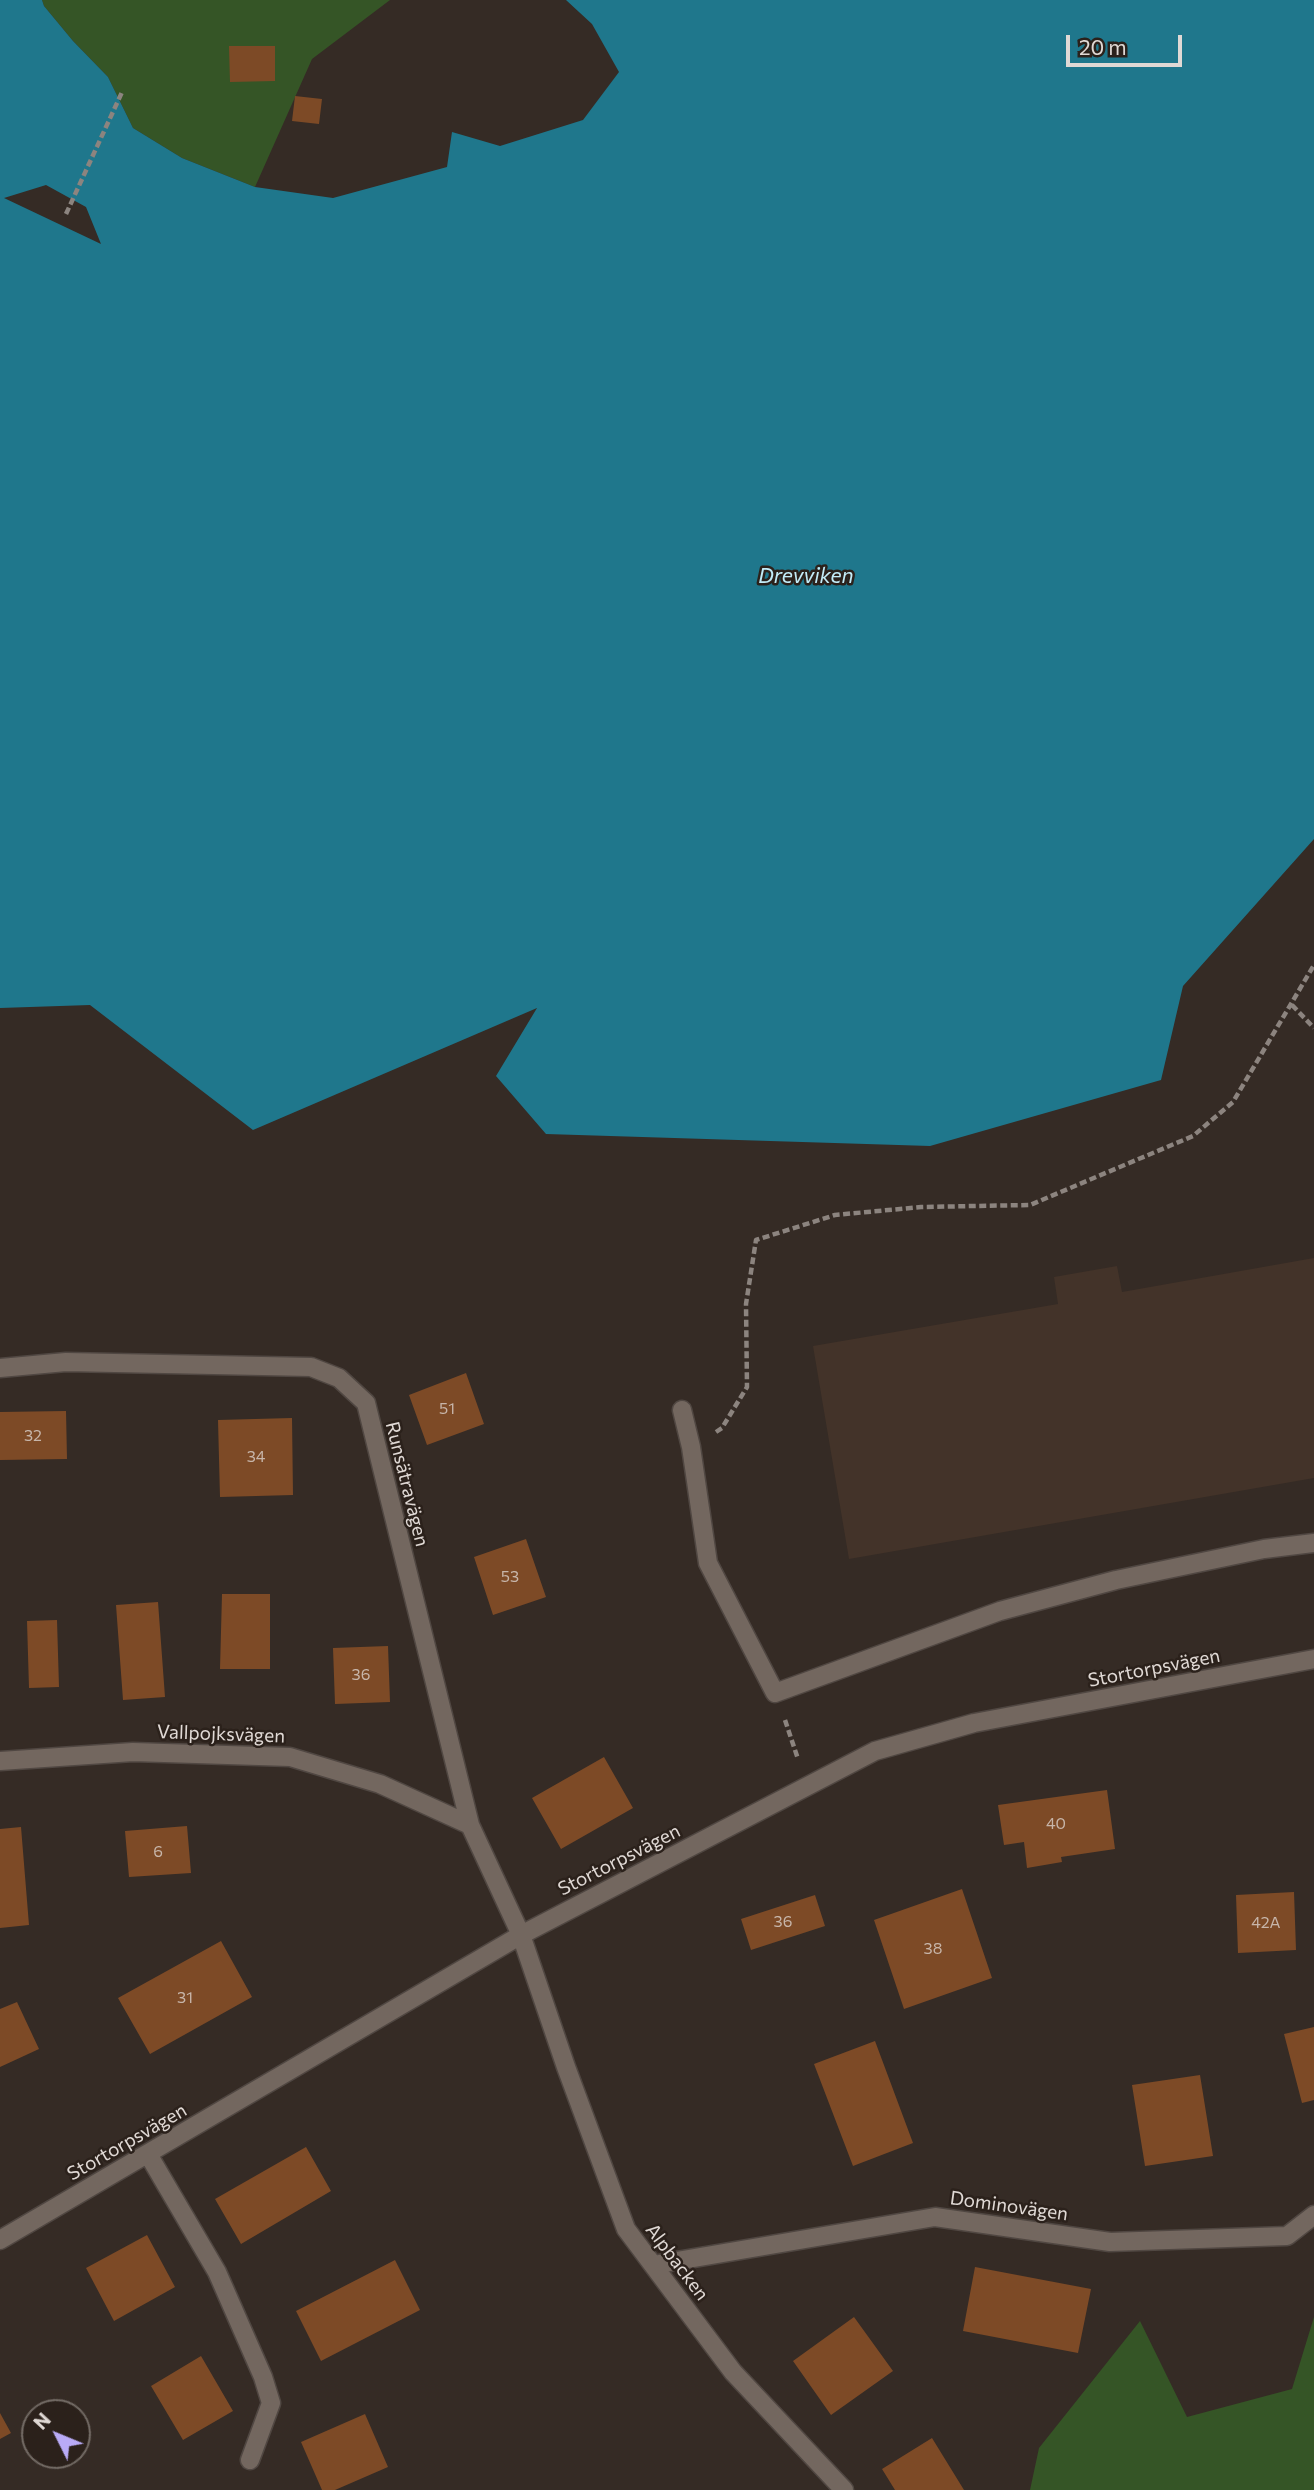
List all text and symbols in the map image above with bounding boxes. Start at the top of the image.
scale bar [1069,21,1184,65]
text: 20 m [1079,34,1127,59]
water label: Drevviken [758,563,854,589]
house number: 51 [439,1399,455,1419]
street label: Runsätravägen [380,1419,434,1549]
house number: 32 [24,1426,42,1446]
house number: 34 [247,1447,265,1467]
house number: 53 [501,1567,519,1587]
street label: Stortorpsvägen [1086,1644,1222,1692]
house number: 36 [352,1665,370,1685]
street label: Vallpojksvägen [157,1720,285,1748]
house number: 40 [1046,1814,1066,1834]
street label: Stortorpsvägen [554,1819,684,1901]
house number: 6 [153,1842,163,1862]
house number: 36 [774,1912,792,1932]
house number: 42A [1251,1913,1281,1933]
house number: 38 [924,1939,942,1959]
house number: 31 [177,1988,193,2008]
street label: Stortorpsvägen [63,2099,191,2185]
street label: Dominovägen [948,2186,1070,2226]
street label: Alpbacken [641,2219,713,2305]
north arrow [21,2399,91,2469]
text: N [28,2408,55,2434]

